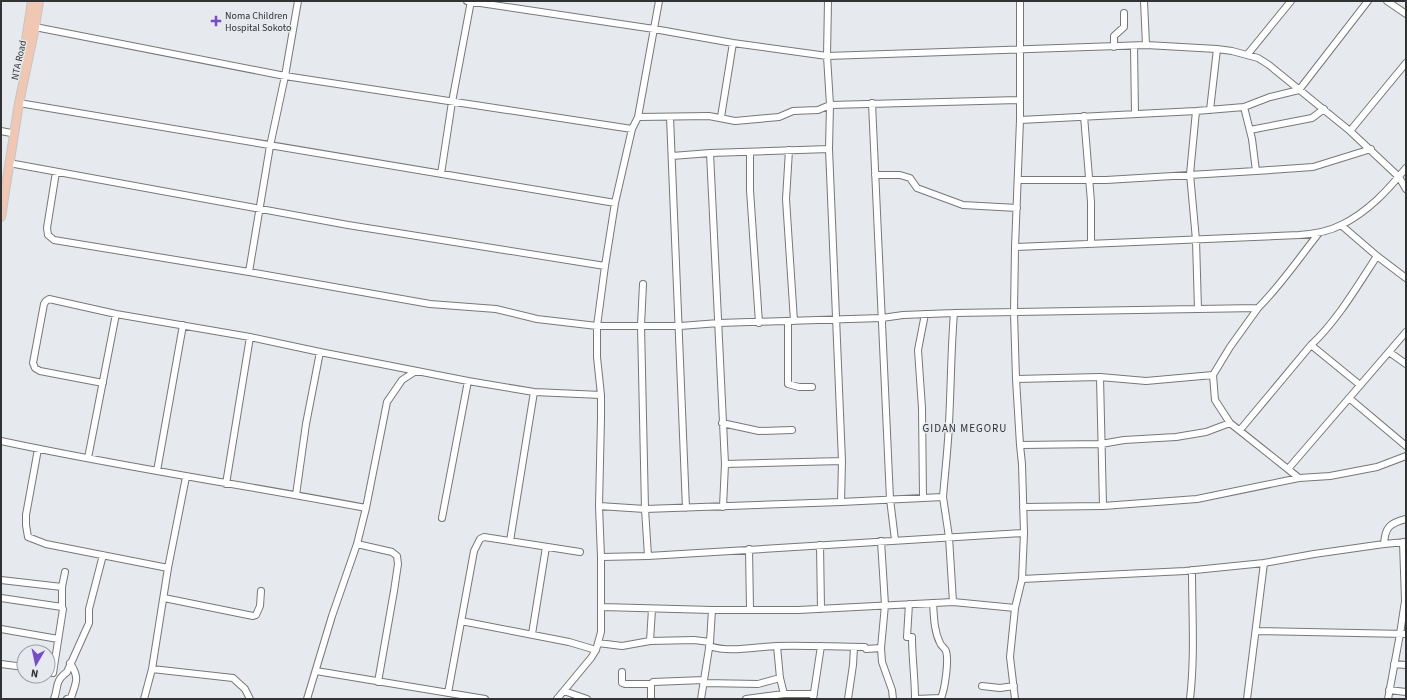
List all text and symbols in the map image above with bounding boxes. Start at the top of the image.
place label: Noma Children Hospital Sokoto [225,9,291,35]
marker: Noma Children Hospital Sokoto [210,15,222,27]
street label: NTA Road [8,39,30,81]
district label: GIDAN MEGORU [923,421,1007,436]
north arrow [16,644,56,684]
text: N [30,665,39,681]

